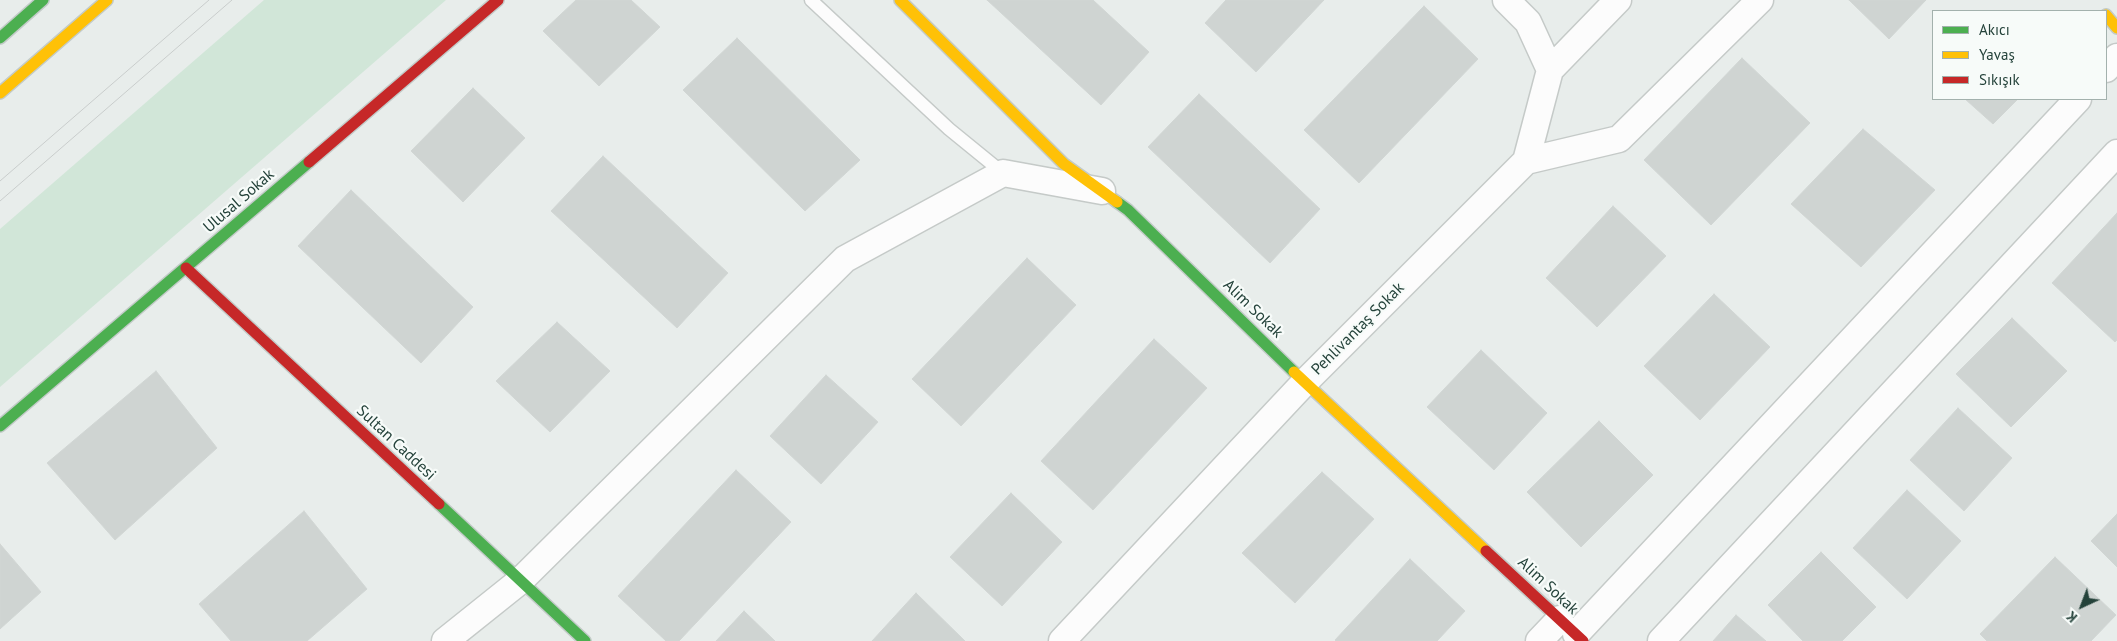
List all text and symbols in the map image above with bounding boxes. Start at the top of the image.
legend [1932,10,2107,100]
text: Akıcı [1979,20,2010,39]
text: Yavaş [1979,45,2015,64]
text: Sıkışık [1979,70,2020,89]
street label: Ulusal Sokak [200,165,278,237]
street label: Alim Sokak [1219,276,1287,342]
street label: Pehlivantaş Sokak [1308,279,1408,379]
street label: Sultan Caddesi [352,401,440,485]
street label: Alim Sokak [1514,553,1582,619]
north arrow [2057,581,2107,631]
text: K [2062,607,2081,627]

